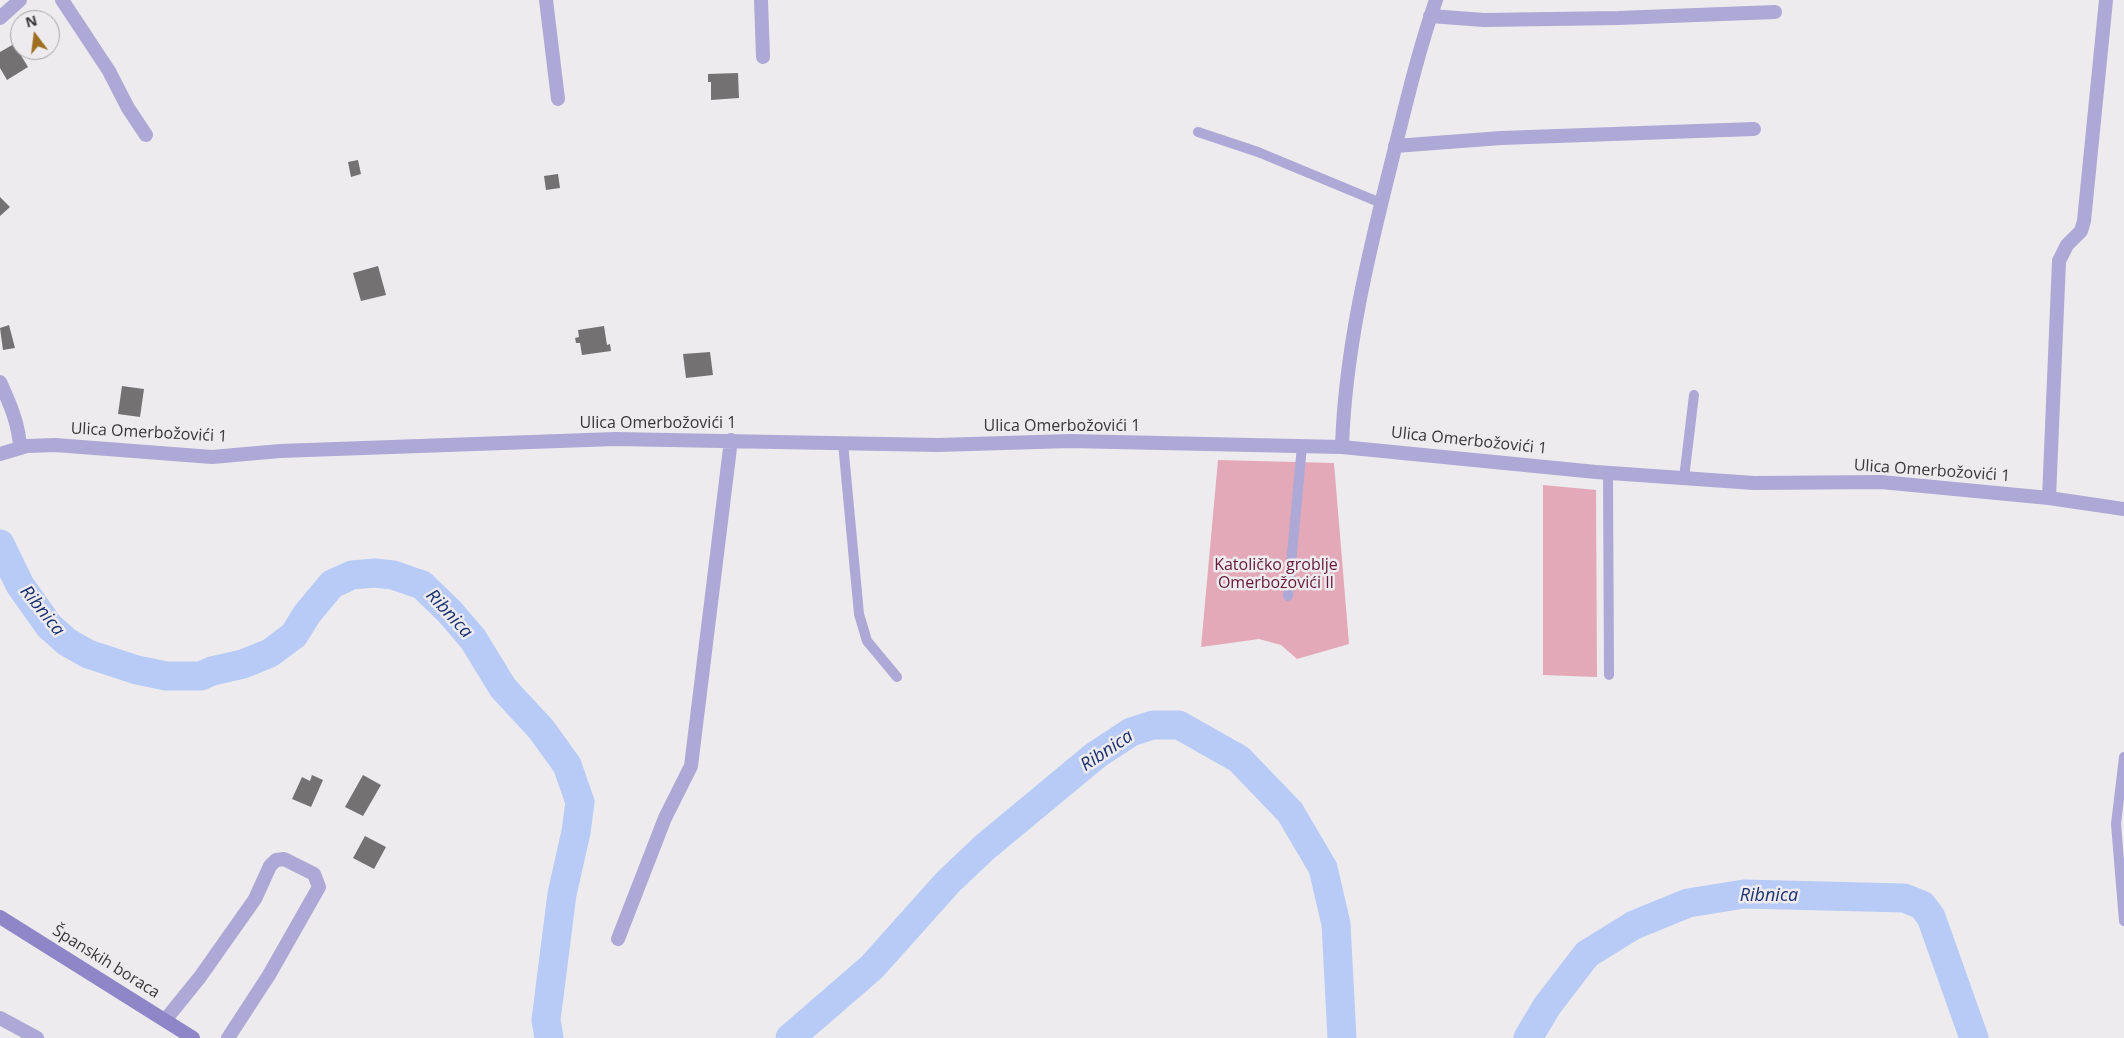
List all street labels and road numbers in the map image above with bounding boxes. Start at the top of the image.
street label: Ulica Omerbožovići 1 [580,413,736,433]
street label: Ulica Omerbožovići 1 [984,416,1140,436]
street label: Ulica Omerbožovići 1 [70,419,228,447]
street label: Ulica Omerbožovići 1 [1390,423,1548,459]
street label: Ulica Omerbožovići 1 [1853,456,2011,486]
street label: Španskih boraca [49,921,163,1003]

